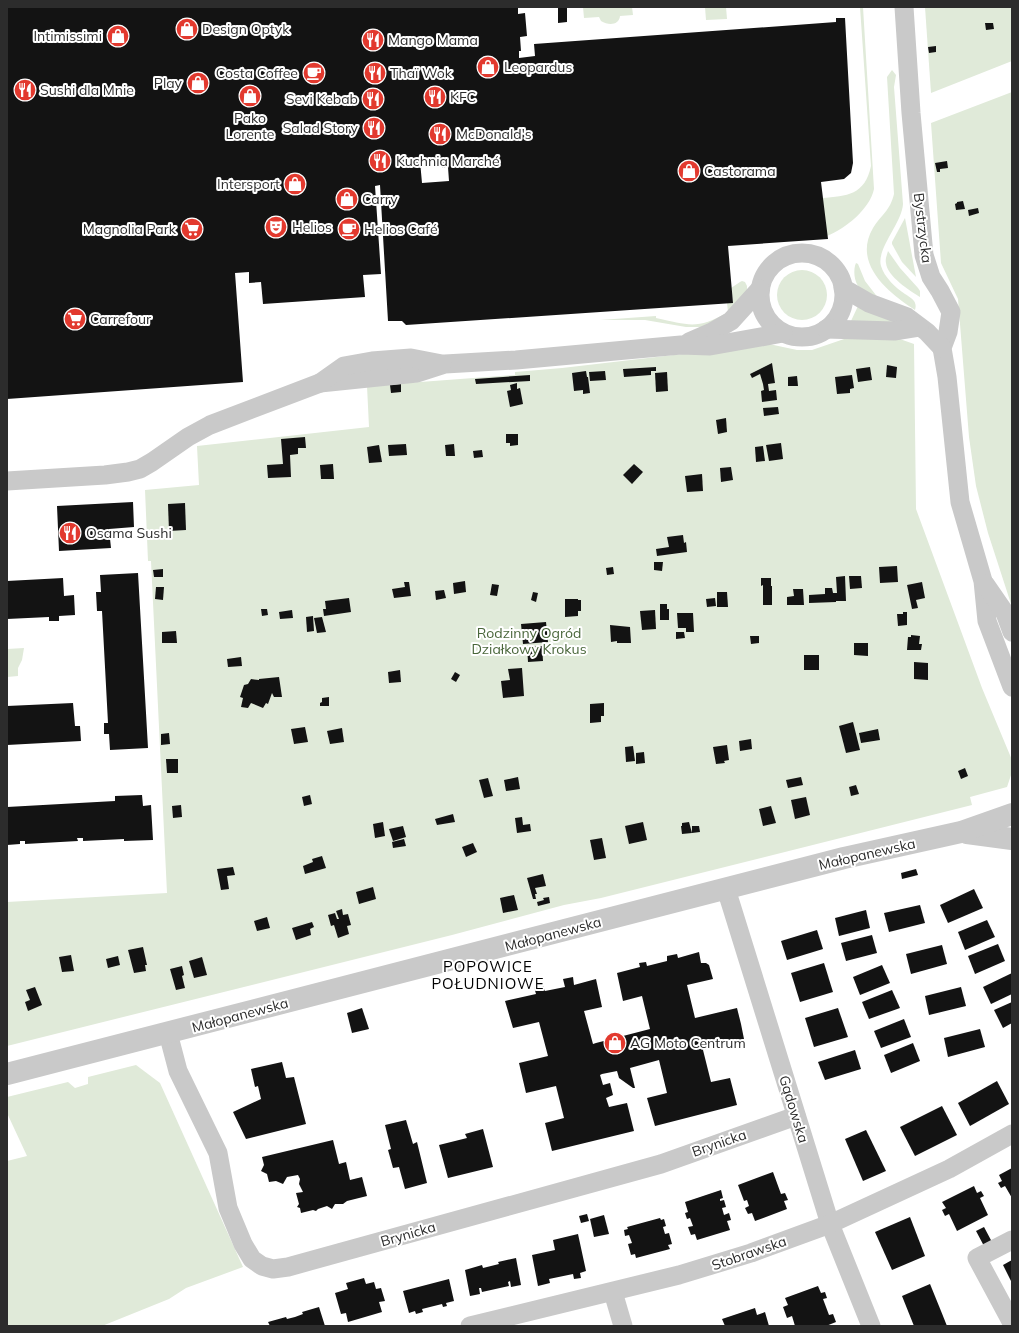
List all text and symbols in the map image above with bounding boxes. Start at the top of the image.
shop icon: Design Optyk [174,16,200,42]
place label: Design Optyk [202,20,290,38]
shop icon: Intimissimi [105,23,131,49]
place label: Intimissimi [33,27,102,45]
restaurant icon: Mango Mama [360,27,386,53]
place label: Mango Mama [388,31,478,49]
shop icon: Leopardus [475,54,501,80]
place label: Leopardus [504,58,572,76]
cafe icon: Costa Coffee [301,60,327,86]
restaurant icon: Thaï Wok [362,60,388,86]
place label: Costa Coffee [216,64,298,82]
place label: Thaï Wok [390,64,453,82]
shop icon: Play [185,70,211,96]
place label: Play [154,74,183,92]
restaurant icon: Sushi dla Mnie [12,77,38,103]
place label: Sushi dla Mnie [40,81,134,99]
shop icon: Pako Lorente [237,83,263,109]
restaurant icon: KFC [422,84,448,110]
restaurant icon: Sevi Kebab [360,86,386,112]
place label: KFC [450,88,476,106]
place label: Sevi Kebab [286,90,358,108]
place label: Pako Lorente [226,109,274,143]
restaurant icon: Salad Story [361,115,387,141]
place label: Salad Story [283,119,359,137]
restaurant icon: McDonald's [427,121,453,147]
place label: McDonald's [456,125,532,143]
restaurant icon: Kuchnia Marché [367,148,393,174]
place label: Kuchnia Marché [396,152,500,170]
shop icon: Castorama [676,158,702,184]
place label: Castorama [704,162,776,180]
shop icon: Intersport [282,171,308,197]
place label: Intersport [217,175,280,193]
shop icon: Carry [334,186,360,212]
place label: Carry [362,190,398,208]
street label: Bystrzycka [910,192,936,264]
theatre icon: Helios [263,214,289,240]
supermarket icon: Magnolia Park [179,216,205,242]
cafe icon: Helios Café [336,216,362,242]
place label: Helios [292,218,332,236]
place label: Magnolia Park [83,220,177,238]
place label: Helios Café [364,220,438,238]
supermarket icon: Carrefour [62,306,88,332]
place label: Carrefour [90,310,152,328]
restaurant icon: Osama Sushi [57,520,83,546]
place label: Osama Sushi [86,524,172,542]
park label: Rodzinny Ogród Działkowy Krokus [471,624,587,658]
street label: Małopanewska [817,834,917,874]
street label: Małopanewska [503,913,603,955]
district label: POPOWICE POŁUDNIOWE [431,957,545,993]
street label: Małopanewska [190,994,290,1036]
shop icon: AG Moto Centrum [602,1030,628,1056]
place label: AG Moto Centrum [630,1034,746,1052]
street label: Gądowska [775,1073,813,1145]
street label: Brynicka [689,1125,749,1161]
street label: Brynicka [378,1218,438,1250]
street label: Stobrawska [709,1232,789,1274]

